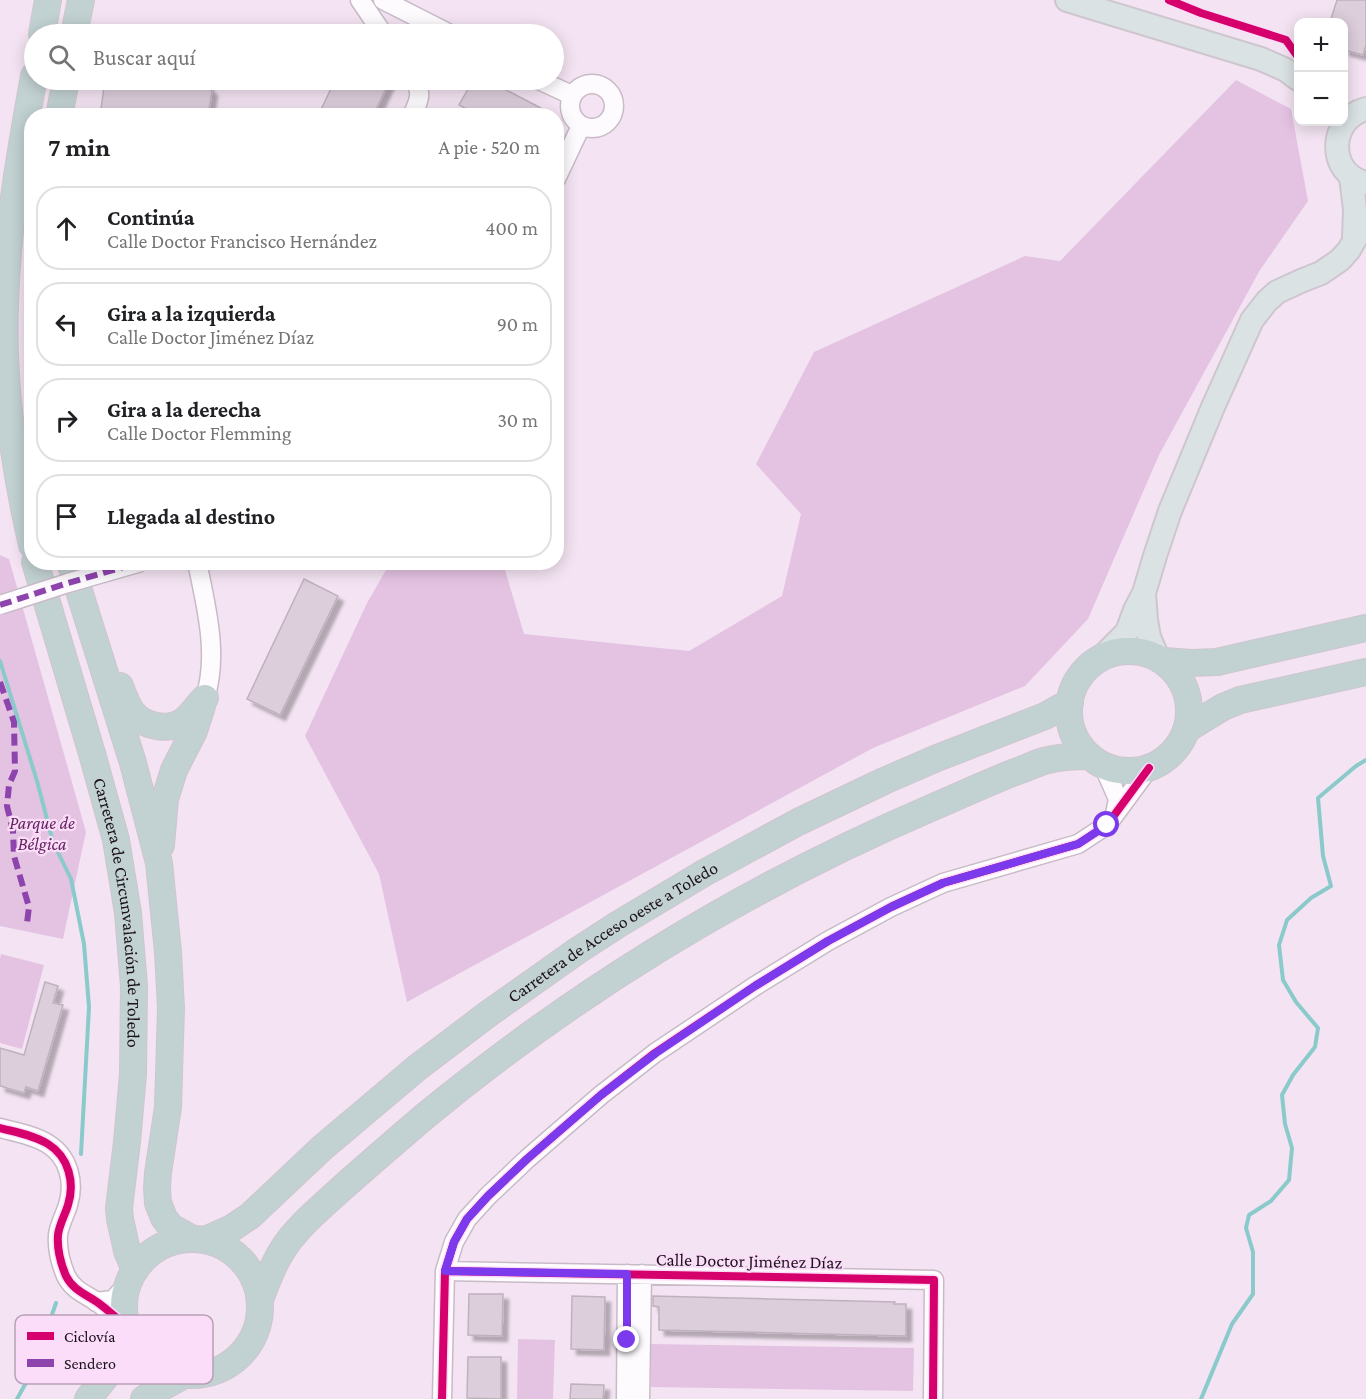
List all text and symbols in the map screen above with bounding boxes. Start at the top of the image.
map controls [1294,18,1348,126]
button: + [1294,18,1348,72]
search box [24,24,564,90]
icon: search [45,41,78,74]
text: Buscar aquí [93,45,195,70]
button: − [1294,72,1348,126]
text: 7 min [48,133,110,162]
text: A pie · 520 m [438,136,540,158]
text: Continúa [107,205,194,230]
icon: ahead [50,212,83,245]
text: 400 m [485,217,538,239]
text: Calle Doctor Francisco Hernández [107,230,377,252]
text: Gira a la izquierda [107,301,276,326]
icon: left [50,308,83,341]
text: 90 m [497,313,538,335]
text: Calle Doctor Jiménez Díaz [107,326,314,348]
text: Gira a la derecha [107,397,261,422]
icon: right [50,404,83,437]
text: 30 m [497,409,538,431]
text: Calle Doctor Flemming [107,422,292,444]
icon: arrive [50,500,83,533]
text: Llegada al destino [107,504,275,529]
street label: Carretera de Circunvalación de Toledo [89,775,144,1048]
route start [1093,811,1119,837]
park label: Parque de Bélgica [9,813,75,854]
street label: Carretera de Acceso oeste a Toledo [504,857,721,1007]
street label: Calle Doctor Jiménez Díaz [656,1249,843,1273]
legend [15,1315,213,1384]
route end [613,1326,639,1352]
text: Ciclovía [64,1328,116,1345]
text: Sendero [64,1355,116,1372]

